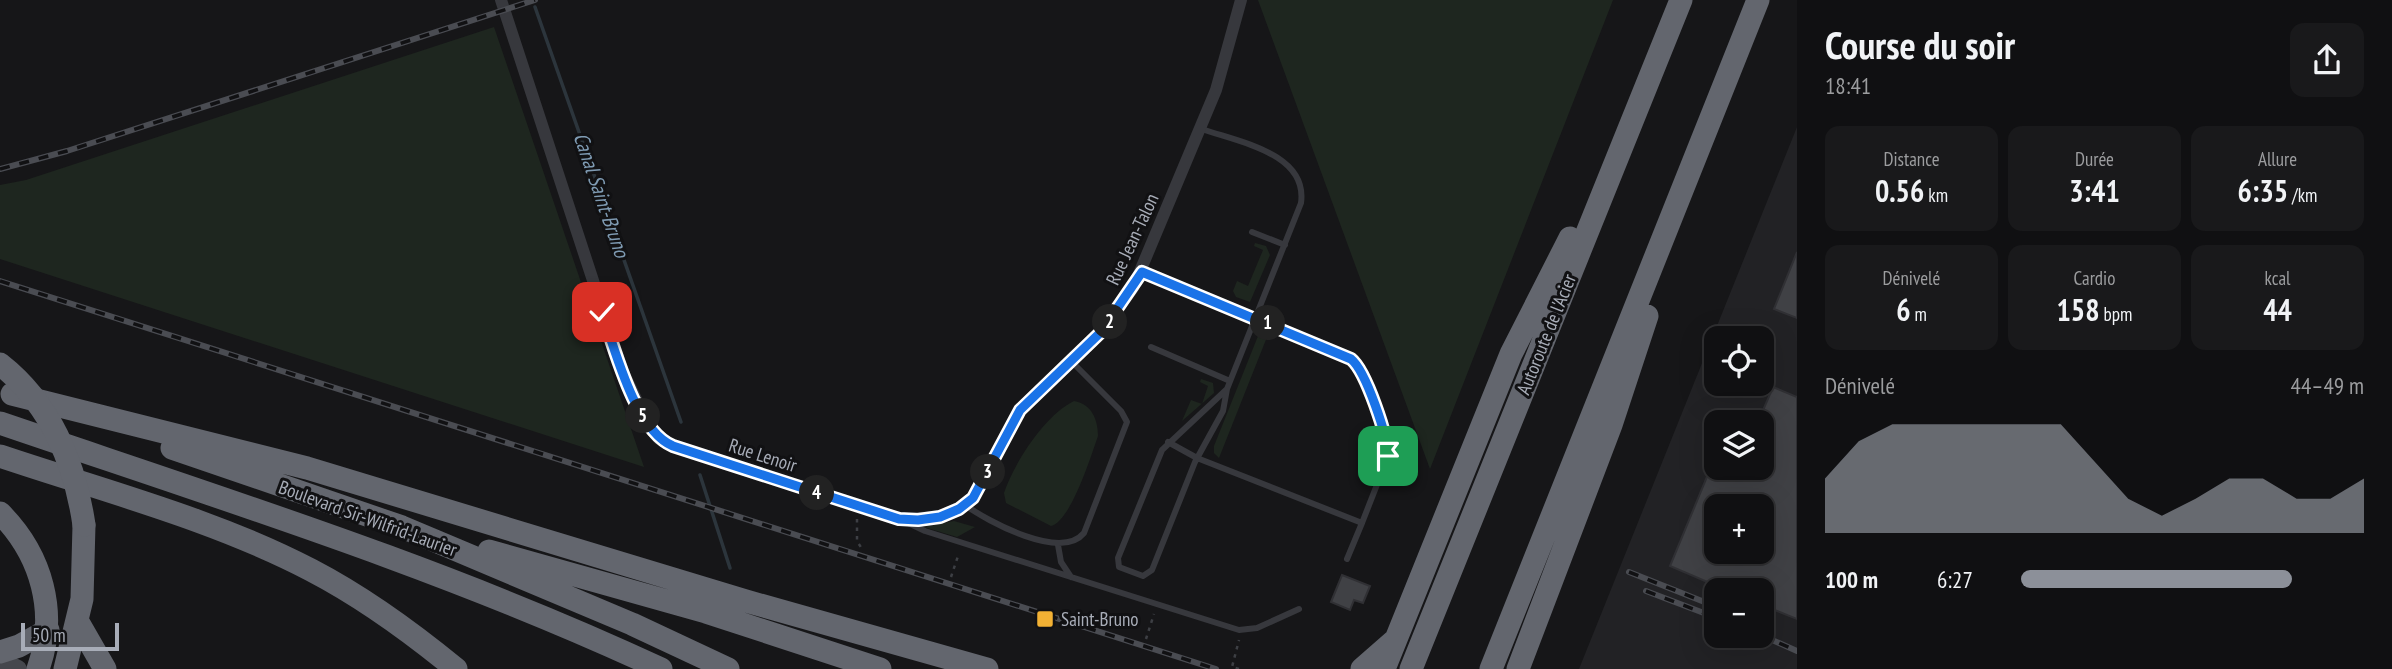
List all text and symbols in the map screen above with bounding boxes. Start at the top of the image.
text: Course du soir [1825,20,2015,69]
button: share [2290,23,2364,97]
text: 18:41 [1825,71,1871,100]
water label: Canal Saint-Bruno [567,129,636,263]
text: Distance [1884,147,1939,171]
text: Durée [2075,147,2114,171]
text: Allure [2258,147,2297,171]
text: 0.56 [1875,171,1924,210]
text: 3:41 [2069,171,2120,210]
text: 6:35 [2238,171,2288,210]
text: km [1924,183,1948,207]
text: /km [2288,183,2317,207]
street label: Rue Jean-Talon [1100,189,1164,289]
text: Dénivelé [1883,266,1940,290]
text: Cardio [2074,266,2115,290]
text: kcal [2265,266,2290,290]
street label: Autoroute de l'Acier [1511,269,1581,398]
pin [572,282,632,342]
text: 6 [1896,290,1910,329]
text: 158 [2057,290,2100,329]
text: 44 [2263,290,2292,329]
icon: check [583,293,621,331]
text: m [1910,302,1927,326]
text: bpm [2100,302,2132,326]
pin: 2 [1092,304,1128,340]
pin: 1 [1250,306,1286,340]
text: 2 [1105,309,1114,333]
text: 1 [1263,310,1272,334]
map controls [1704,326,1774,648]
button: locate [1704,326,1774,396]
text: Dénivelé [1825,371,1895,400]
text: 44–49 m [2291,371,2364,400]
pin: 5 [626,398,660,434]
text: 5 [638,403,647,427]
button: layers [1704,410,1774,480]
pin [1358,426,1418,486]
street label: Rue Lenoir [726,433,801,477]
icon: arrive [1369,437,1407,475]
pin: 3 [970,454,1006,490]
text: 3 [983,459,992,483]
street label: Boulevard Sir-Wilfrid-Laurier [276,475,461,562]
pin: 4 [800,476,834,510]
text: 4 [812,480,821,504]
button: + [1704,494,1774,564]
text: 100 m [1825,565,1878,594]
text: 6:27 [1937,565,1973,594]
button: − [1704,578,1774,648]
place label: Saint-Bruno [1061,607,1138,631]
marker: Saint-Bruno [1035,609,1055,629]
scale bar [21,620,119,652]
text: 50 m [32,623,66,647]

